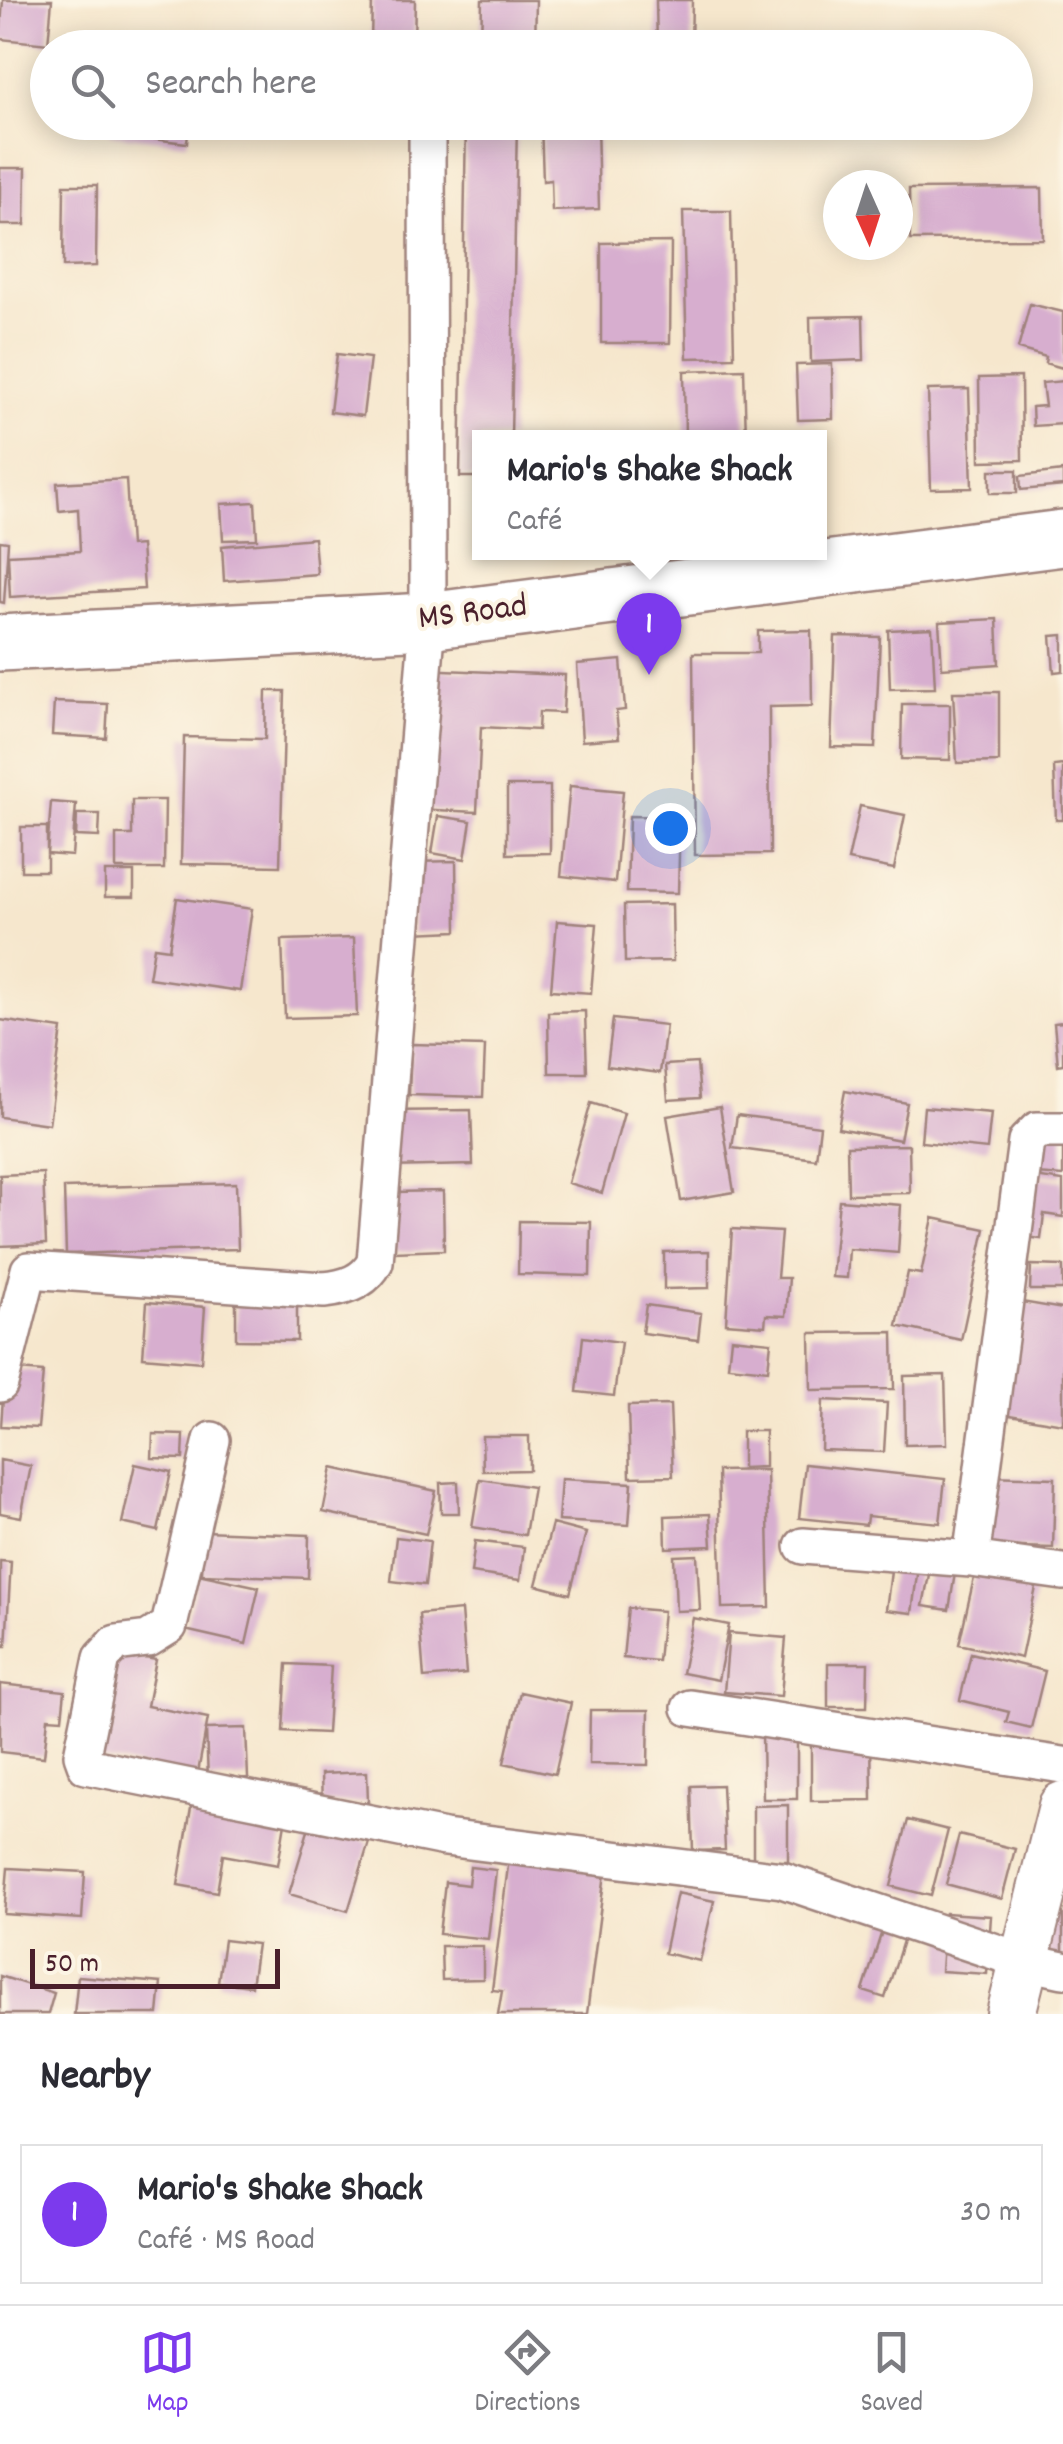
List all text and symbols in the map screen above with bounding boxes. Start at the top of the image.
search box [30,30,1033,140]
icon: search [65,58,120,113]
text: Search here [145,58,317,113]
north arrow [823,170,913,260]
popup [472,430,827,560]
text: Mario's Shake Shack [506,445,793,500]
text: Café [506,500,562,546]
street label: MS Road [416,583,530,645]
pin: 1 [616,592,682,675]
your location [645,803,696,854]
scale bar [30,1944,280,1988]
text: 50 m [45,1946,99,1986]
text: Nearby [40,2049,150,2109]
text: Mario's Shake Shack [137,2164,423,2219]
text: 1 [71,2191,78,2237]
text: 30 m [960,2191,1021,2237]
text: Café · MS Road [137,2219,315,2265]
tab: Map [140,2325,195,2425]
tab: Directions [475,2325,581,2425]
tab: Saved [861,2325,923,2425]

